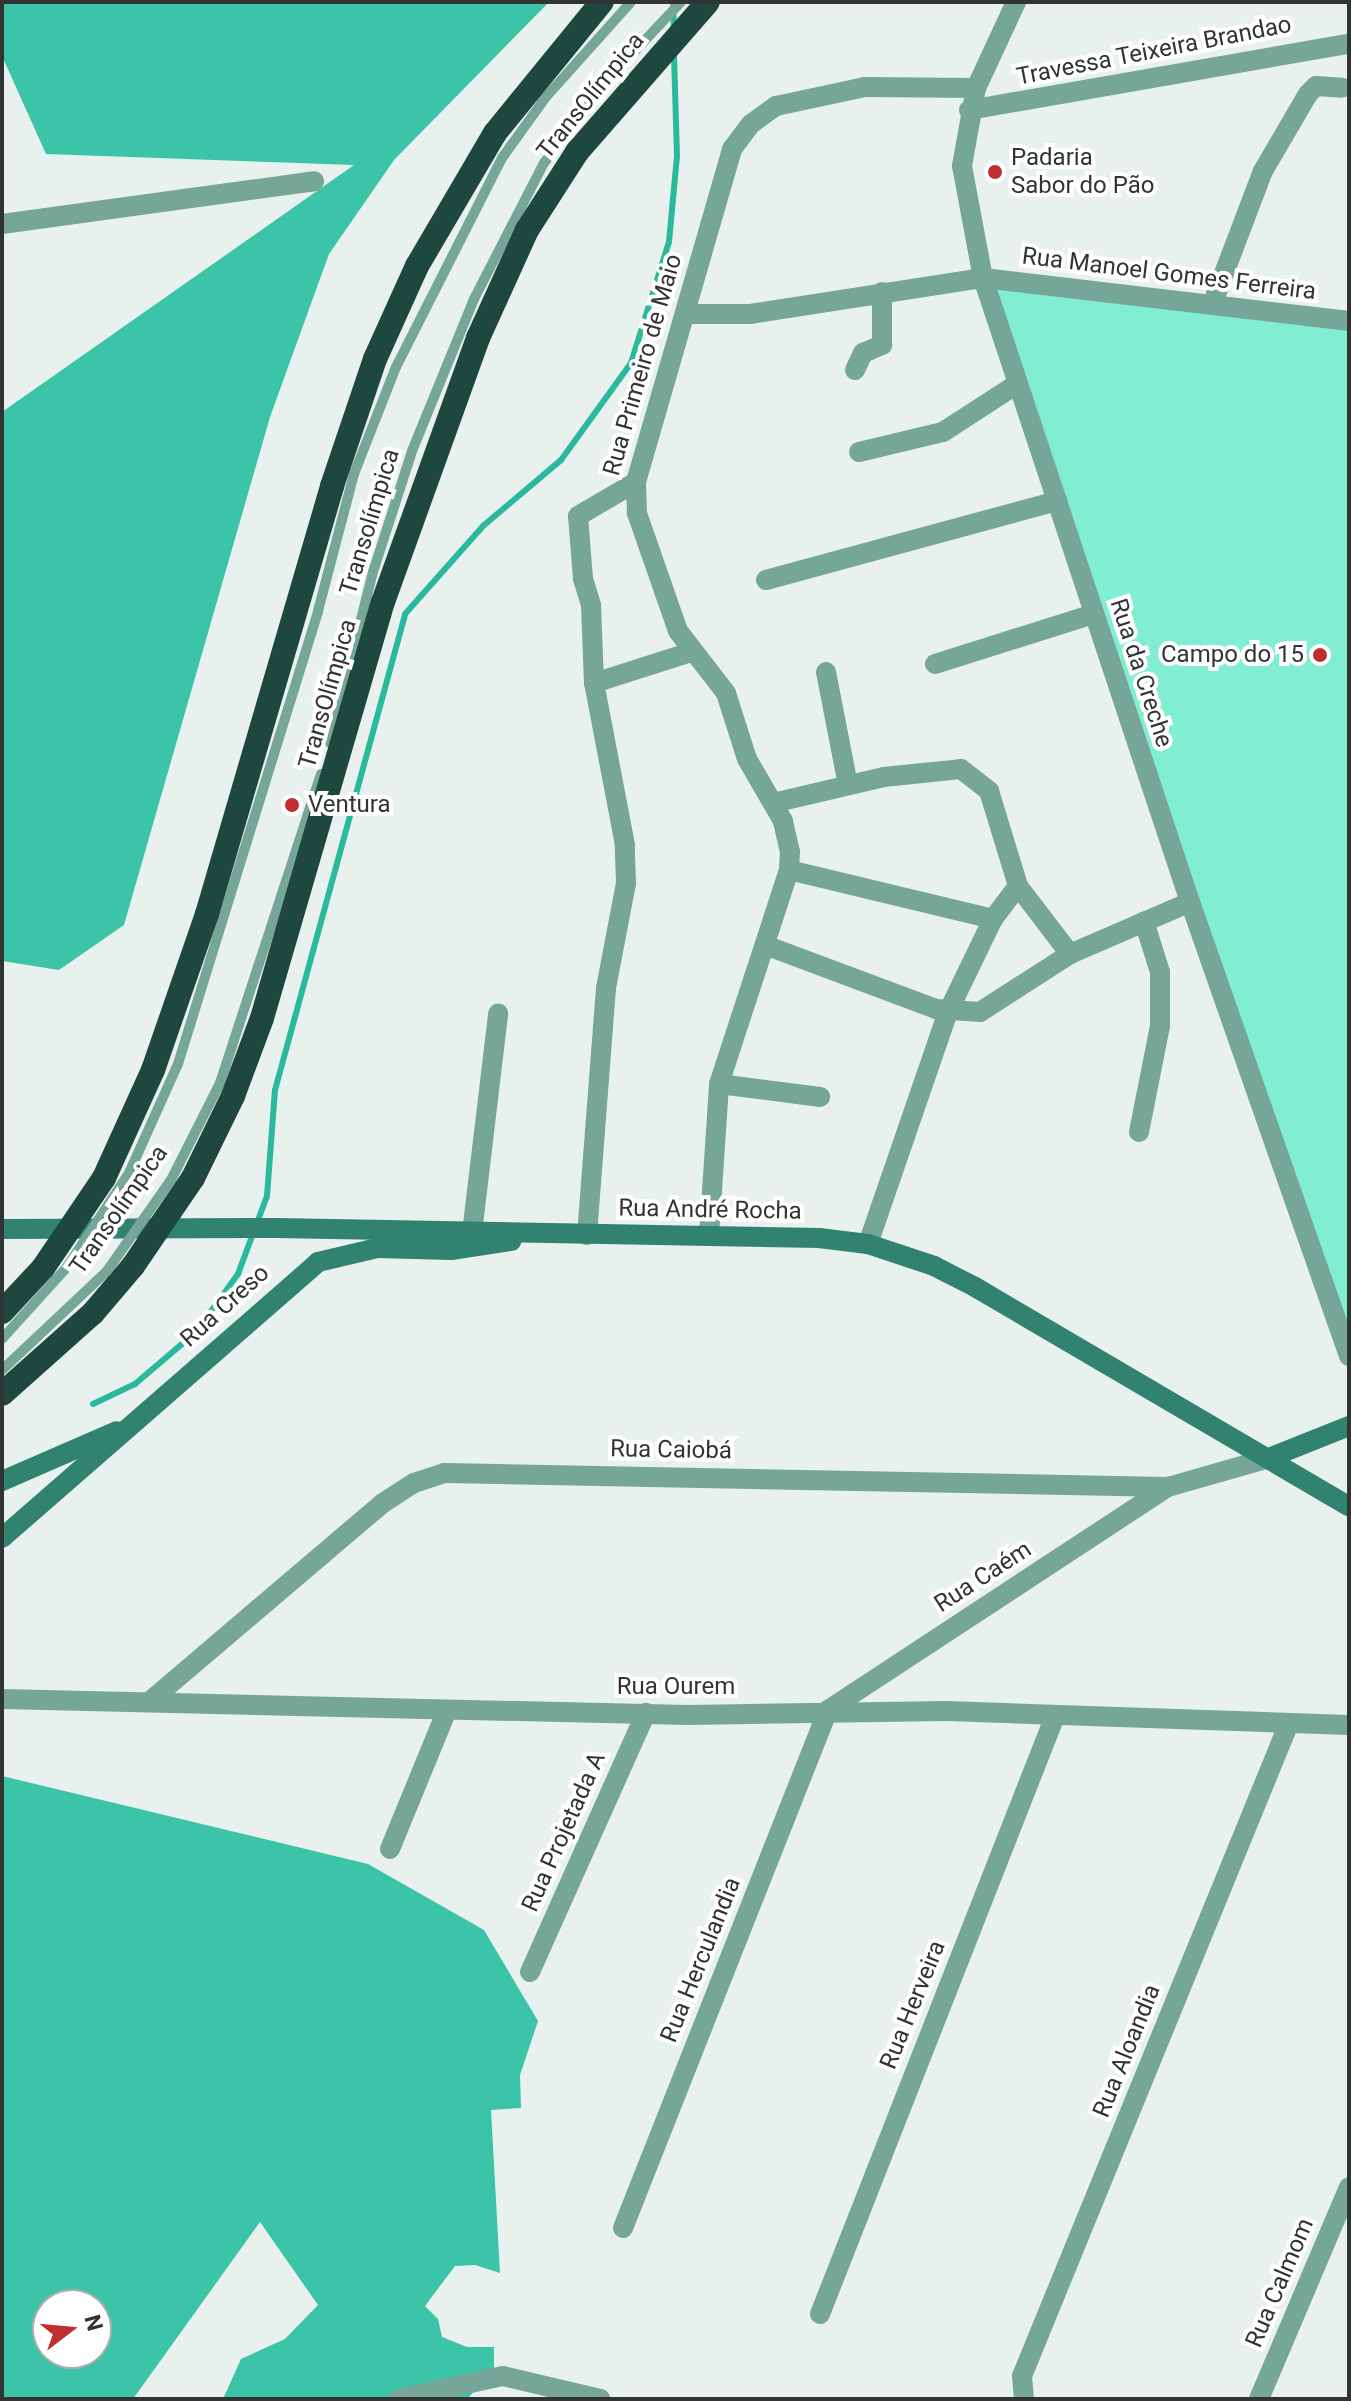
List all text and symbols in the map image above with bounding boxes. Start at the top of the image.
street label: Travessa Teixeira Brandao [1014,10,1294,92]
street label: TransOlímpica [531,27,651,165]
place label: Padaria Sabor do Pão [1011,144,1154,200]
marker: Padaria Sabor do Pão [986,163,1004,181]
street label: Rua Manoel Gomes Ferreira [1020,242,1318,306]
street label: Rua Primeiro de Maio [598,251,688,479]
street label: Transolímpica [334,445,406,599]
street label: Rua da Creche [1103,595,1179,751]
street label: TransOlímpica [293,616,363,772]
place label: Campo do 15 [1161,641,1304,669]
marker: Campo do 15 [1311,646,1329,664]
place label: Ventura [308,791,391,819]
marker: Ventura [283,796,301,814]
street label: Transolímpica [64,1140,174,1280]
street label: Rua André Rocha [618,1194,802,1226]
street label: Rua Creso [175,1259,275,1353]
street label: Rua Caiobá [610,1435,732,1465]
street label: Rua Caém [929,1535,1037,1619]
street label: Rua Ourem [617,1673,735,1701]
street label: Rua Projetada A [516,1748,612,1916]
street label: Rua Herculandia [655,1873,747,2047]
street label: Rua Herveira [874,1937,952,2073]
street label: Rua Aloandia [1087,1980,1167,2122]
street label: Rua Calmom [1240,2214,1320,2352]
north arrow [32,2289,112,2369]
text: N [79,2312,108,2334]

